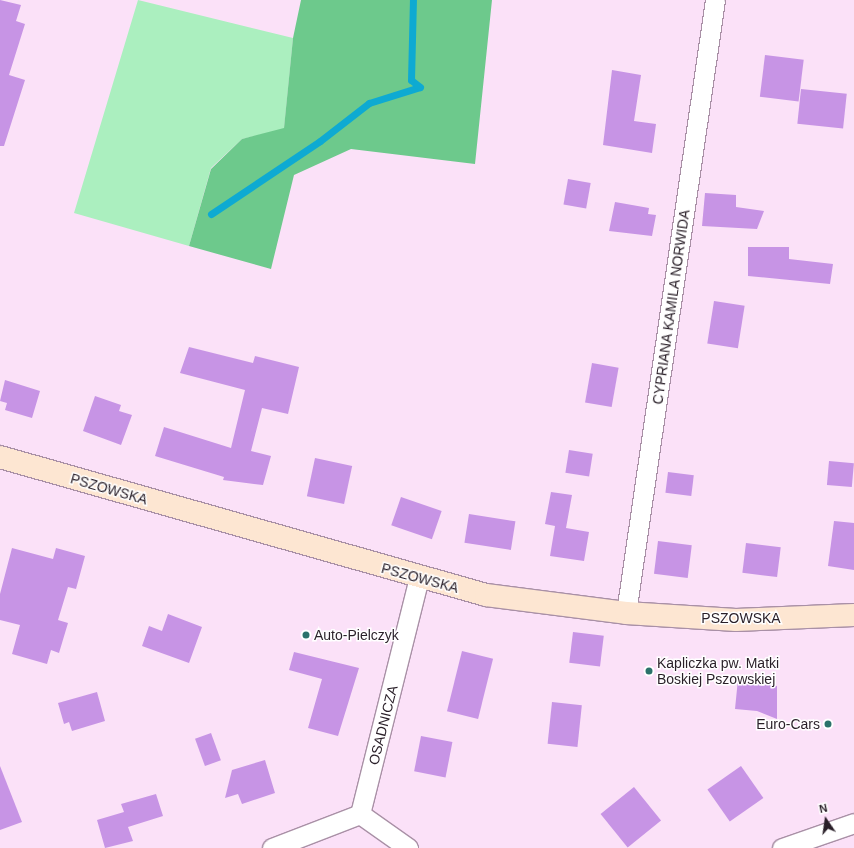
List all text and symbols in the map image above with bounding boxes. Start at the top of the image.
street label: CYPRIANA KAMILA NORWIDA [649,208,693,406]
street label: PSZOWSKA [69,470,149,508]
street label: PSZOWSKA [380,560,460,596]
street label: PSZOWSKA [701,610,781,626]
place label: Auto-Pielczyk [314,627,399,643]
marker: Auto-Pielczyk [301,630,311,640]
place label: Kapliczka pw. Matki Boskiej Pszowskiej [657,655,779,688]
marker: Kapliczka pw. Matki Boskiej Pszowskiej [644,666,654,676]
street label: OSADNICZA [365,683,401,767]
place label: Euro-Cars [756,716,820,732]
marker: Euro-Cars [823,719,833,729]
north arrow [806,800,846,840]
text: N [818,802,829,815]

